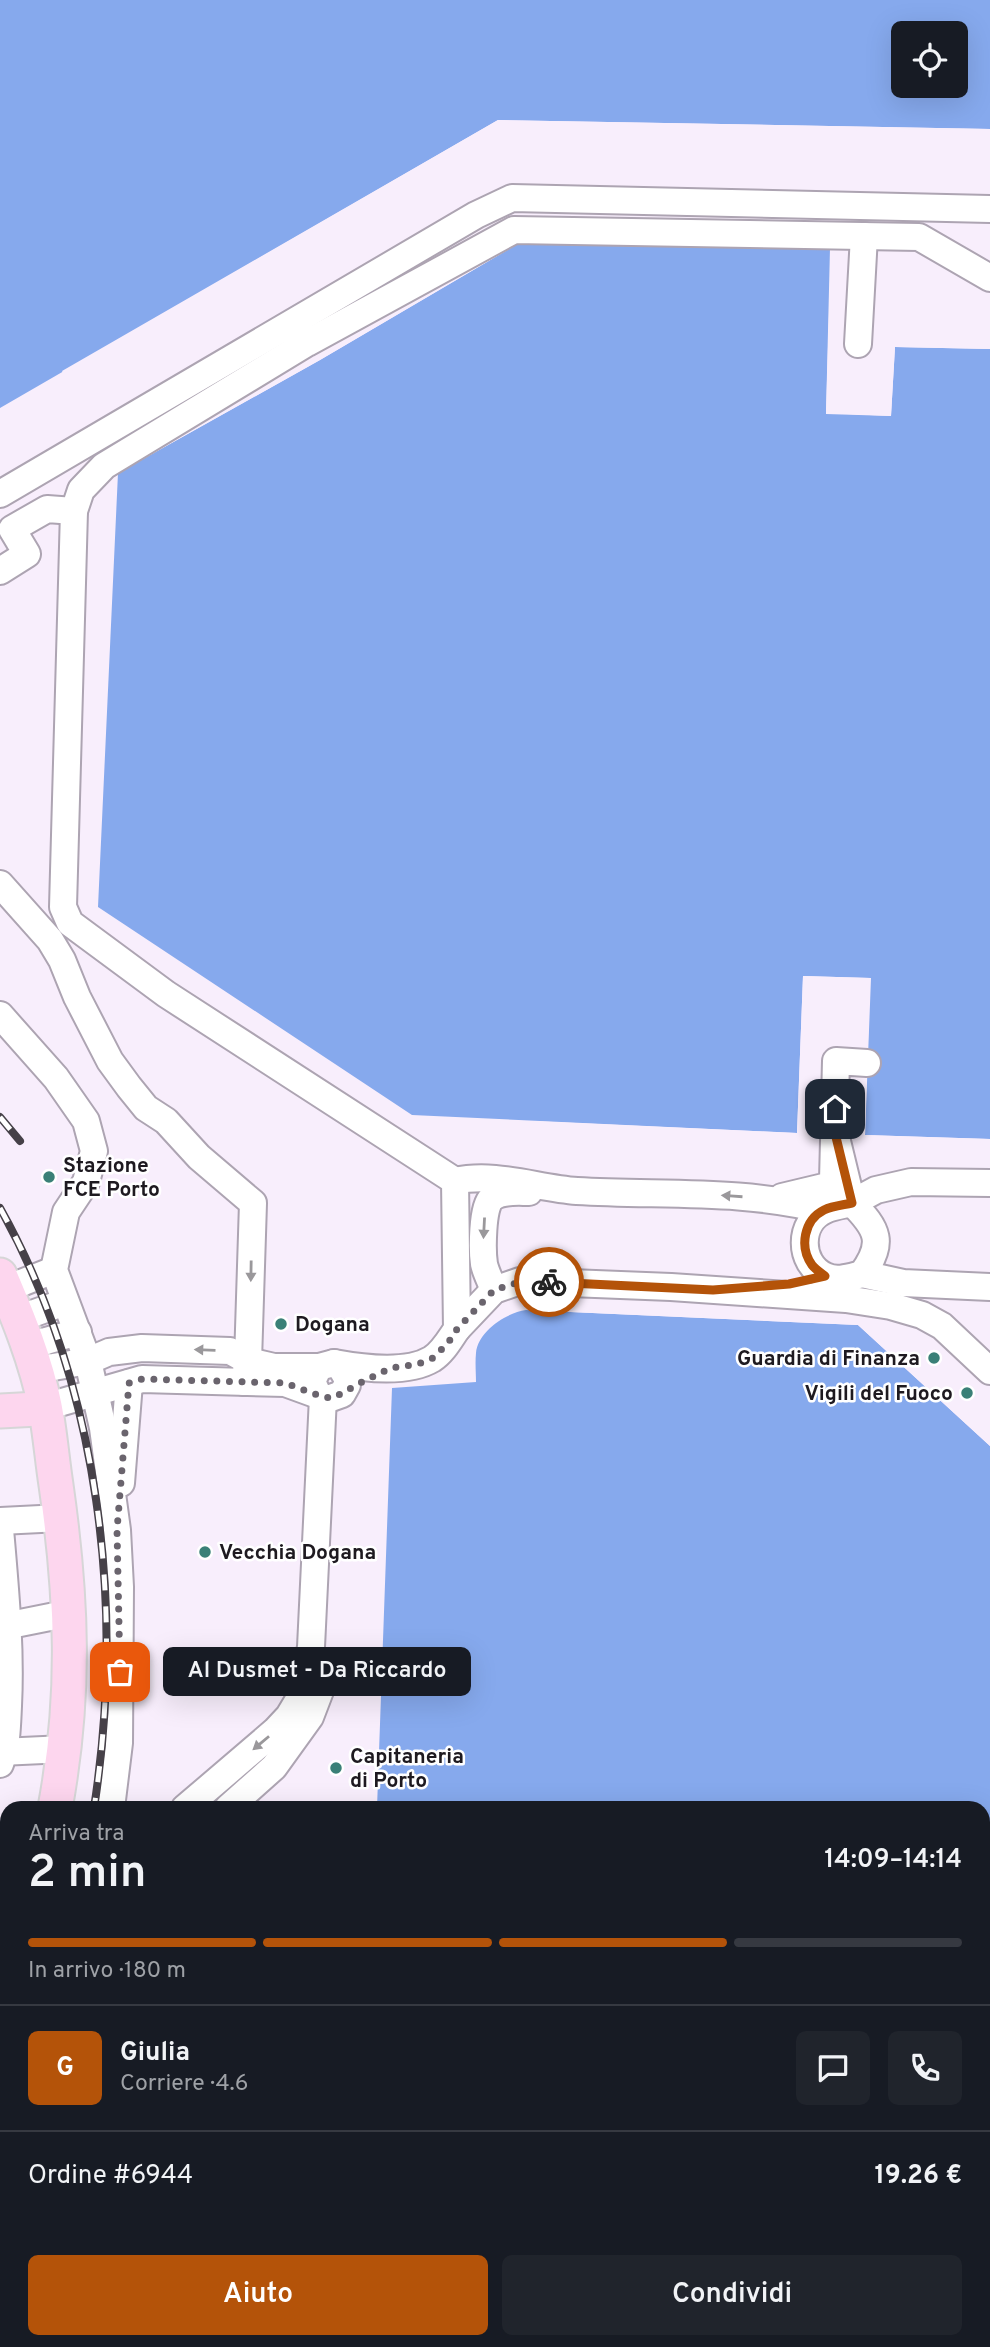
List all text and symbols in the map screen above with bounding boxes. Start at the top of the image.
map controls [891,21,968,98]
button: locate [891,21,968,98]
pin [805,1079,865,1139]
icon: home [816,1090,854,1128]
place label: Stazione FCE Porto [63,1153,160,1204]
marker: Stazione FCE Porto [41,1169,57,1185]
one-way arrow [721,1190,743,1201]
one-way arrow [479,1218,490,1240]
courier [514,1247,584,1317]
one-way arrow [245,1260,257,1282]
icon: bike [530,1263,568,1301]
place label: Dogana [295,1312,370,1339]
marker: Dogana [273,1316,289,1332]
one-way arrow [194,1344,216,1355]
place label: Guardia di Finanza [737,1346,920,1373]
marker: Guardia di Finanza [926,1350,942,1366]
place label: Vigili del Fuoco [804,1381,953,1408]
marker: Vigili del Fuoco [959,1385,975,1401]
place label: Vecchia Dogana [219,1540,376,1567]
marker: Vecchia Dogana [197,1544,213,1560]
pin [90,1642,150,1702]
callout: Al Dusmet - Da Riccardo [162,1648,470,1696]
icon: bag [101,1653,139,1691]
text: Al Dusmet - Da Riccardo [188,1657,446,1686]
one-way arrow [253,1735,270,1750]
place label: Capitaneria di Porto [350,1744,464,1795]
marker: Capitaneria di Porto [328,1760,344,1776]
text: Arriva tra [28,1820,124,1849]
text: 14:09–14:14 [824,1844,962,1877]
text: 2 min [28,1845,147,1904]
text: In arrivo · 180 m [28,1957,186,1986]
button: chat [796,2031,870,2105]
button: phone [888,2031,962,2105]
text: Giulia [120,2037,190,2070]
text: G [56,2052,74,2085]
text: Corriere · 4.6 [120,2070,249,2099]
text: Ordine #6944 [28,2160,193,2193]
text: 19.26 € [874,2160,962,2193]
button: Aiuto [28,2255,488,2335]
button: Condividi [502,2255,962,2335]

